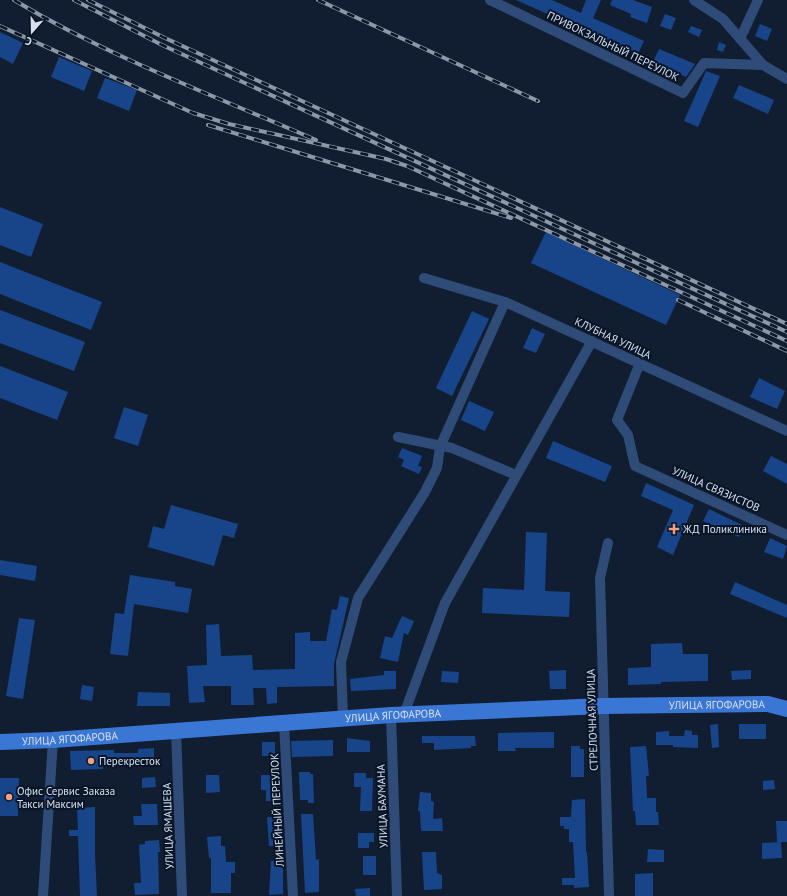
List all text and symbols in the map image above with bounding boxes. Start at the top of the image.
street label: ПРИВОКЗАЛЬНЫЙ ПЕРЕУЛОК [545,8,682,84]
north arrow [12,12,52,52]
text: С [23,34,34,49]
street label: КЛУБНАЯ УЛИЦА [573,314,654,362]
street label: УЛИЦА СВЯЗИСТОВ [670,463,762,515]
place label: ЖД Поликлиника [682,522,767,536]
marker: ЖД Поликлиника [668,523,680,535]
street label: СТРЕЛОЧНАЯ УЛИЦА [583,668,601,771]
street label: УЛИЦА ЯГОФАРОВА [669,697,766,712]
street label: УЛИЦА ЯГОФАРОВА [345,706,442,725]
street label: УЛИЦА ЯГОФАРОВА [22,728,119,748]
street label: ЛИНЕЙНЫЙ ПЕРЕУЛОК [267,753,287,868]
place label: Перекресток [99,754,161,768]
marker: Перекресток [86,756,96,766]
street label: УЛИЦА БАУМАНА [374,763,390,848]
street label: УЛИЦА ЯМАШЕВА [159,782,177,869]
place label: Офис Сервис Заказа Такси Максим [17,784,115,811]
marker: Офис Сервис Заказа Такси Максим [4,792,14,802]

